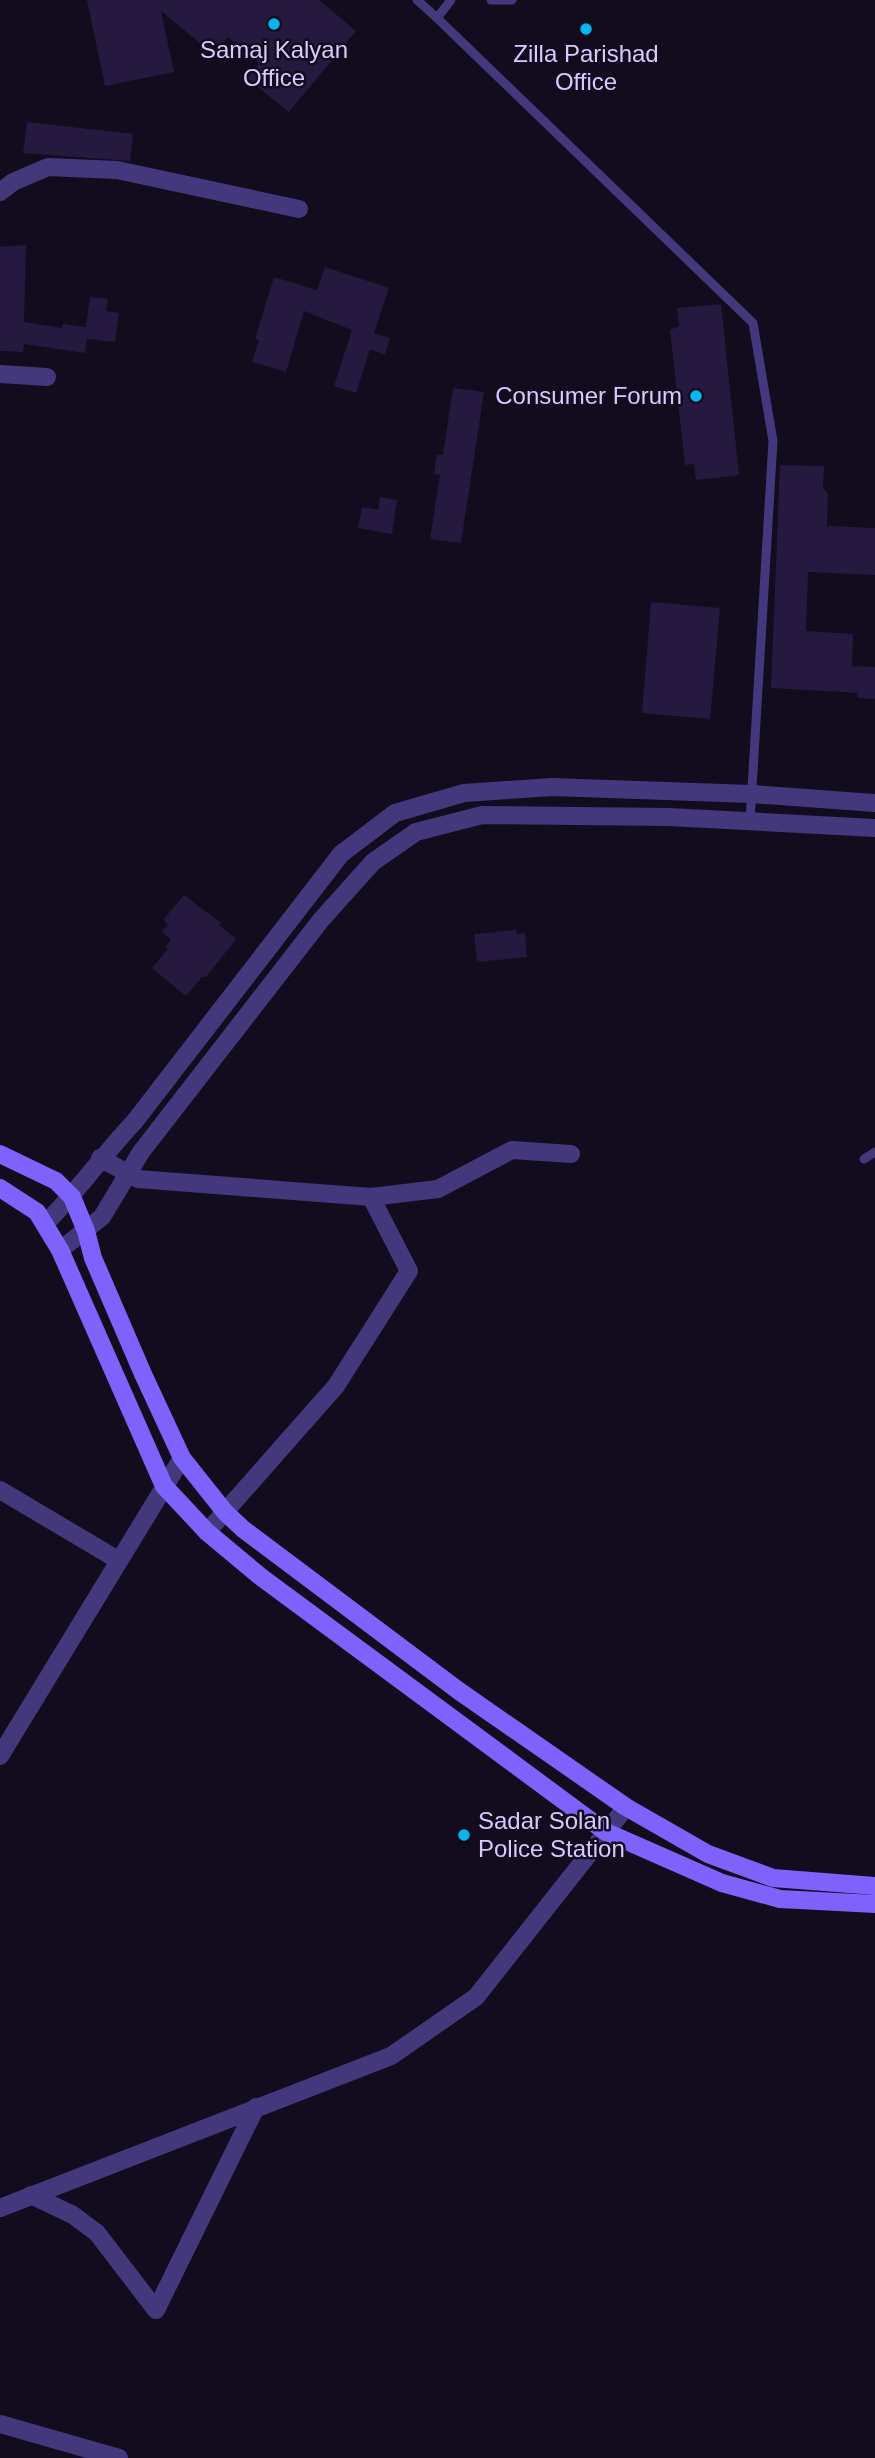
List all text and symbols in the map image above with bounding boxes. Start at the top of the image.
marker: Samaj Kalyan Office [266,16,282,32]
marker: Zilla Parishad Office [578,21,594,37]
place label: Samaj Kalyan Office [200,36,348,91]
place label: Zilla Parishad Office [513,40,659,95]
place label: Consumer Forum [495,382,682,409]
marker: Consumer Forum [688,388,704,404]
place label: Sadar Solan Police Station [478,1807,625,1862]
marker: Sadar Solan Police Station [456,1827,472,1843]

